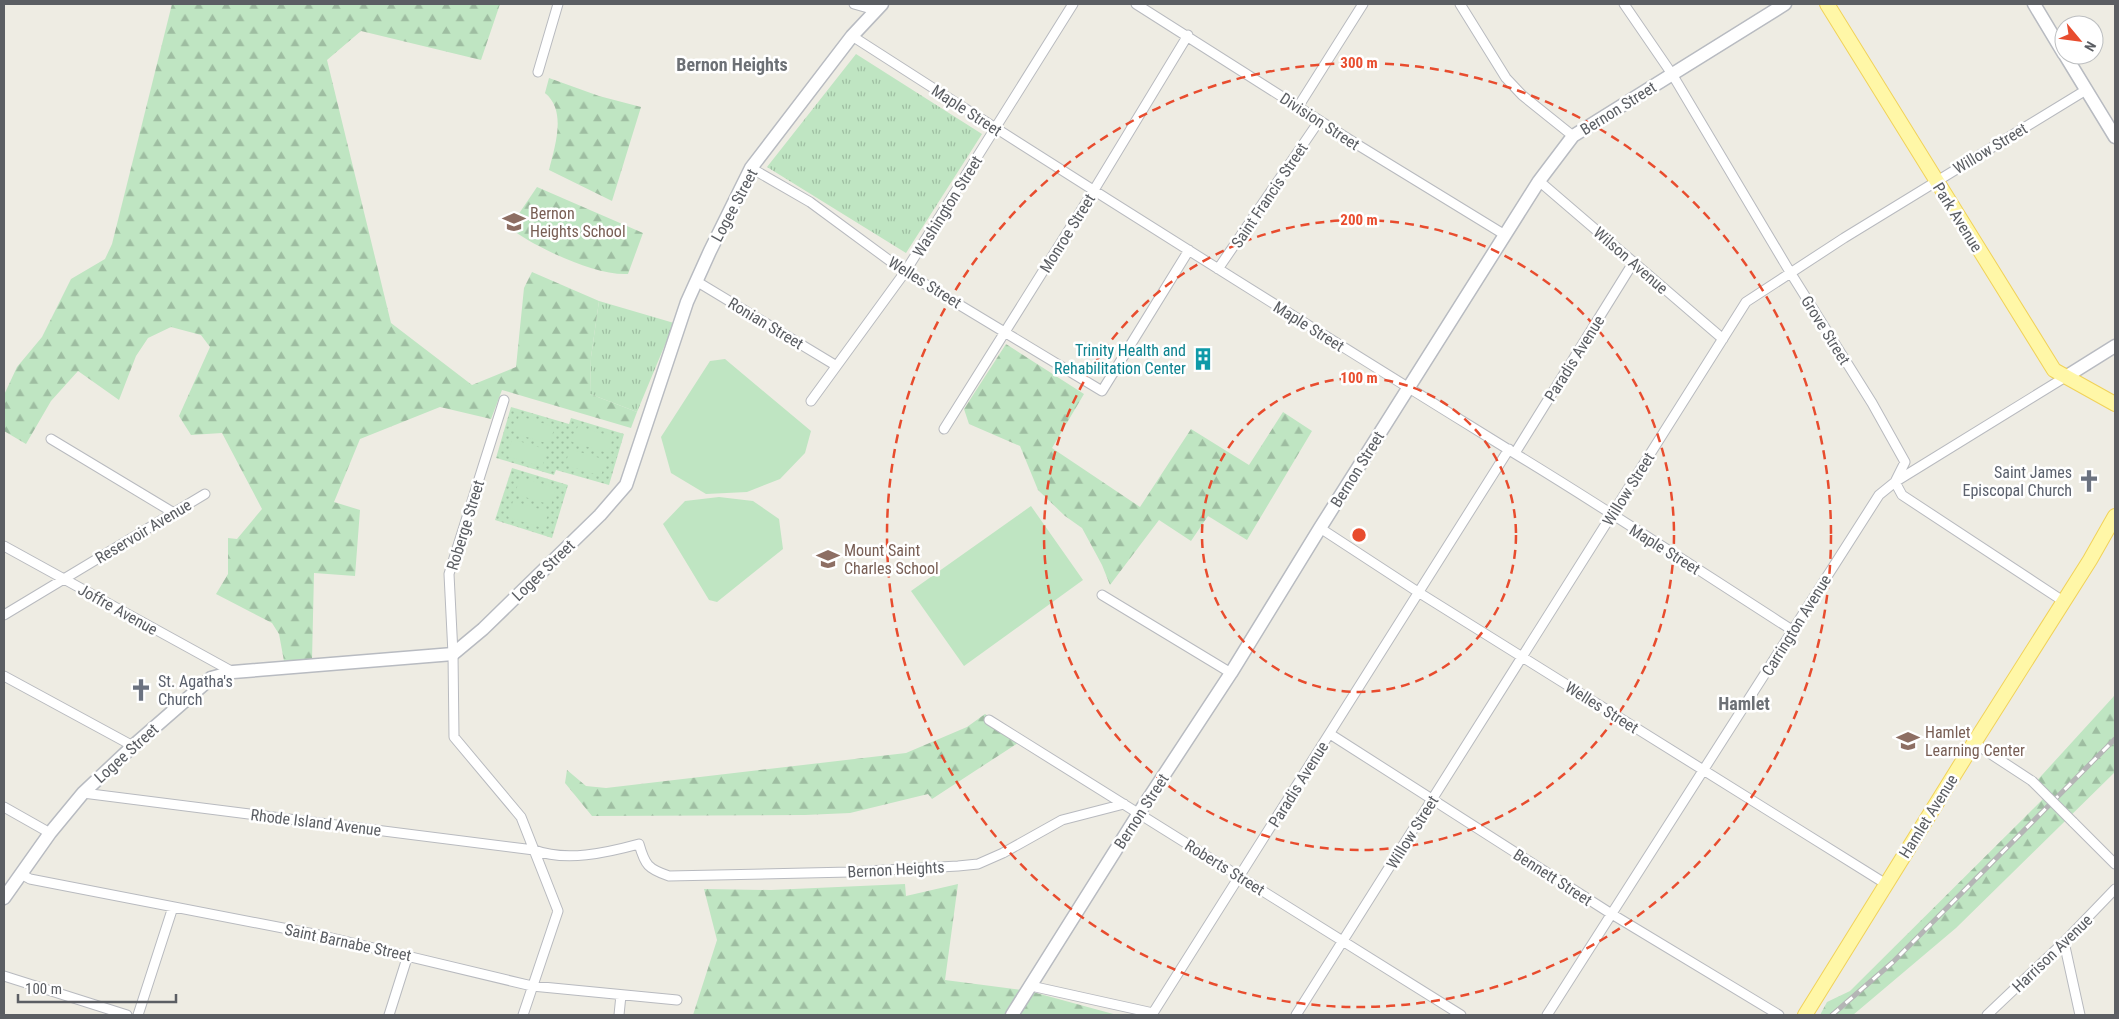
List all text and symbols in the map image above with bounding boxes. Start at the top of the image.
north arrow [2054,15,2104,65]
text: N [2081,39,2099,54]
district label: Bernon Heights [676,54,788,75]
text: 300 m [1340,54,1378,72]
street label: Bernon Street [1577,77,1660,139]
street label: Maple Street [928,81,1006,140]
street label: Division Street [1276,89,1363,154]
street label: Willow Street [1950,119,2031,178]
street label: Saint Francis Street [1227,139,1312,251]
street label: Washington Street [909,152,986,260]
street label: Logee Street [707,165,762,245]
street label: Park Avenue [1929,179,1986,255]
street label: Monroe Street [1036,190,1099,276]
place label: Bernon Heights School [530,204,626,241]
school or university icon: Bernon Heights School [501,209,527,235]
text: 200 m [1340,211,1378,229]
street label: Wilson Avenue [1590,223,1672,298]
street label: Welles Street [885,252,965,313]
street label: Grove Street [1797,292,1854,368]
street label: Ronian Street [725,294,807,353]
street label: Maple Street [1270,297,1348,356]
street label: Paradis Avenue [1541,312,1608,405]
place label: Trinity Health and Rehabilitation Center [1054,341,1186,378]
building icon: Trinity Health and Rehabilitation Center [1190,346,1216,372]
text: 100 m [1340,369,1378,387]
street label: Bernon Street [1327,428,1388,511]
street label: Willow Street [1598,449,1659,529]
place label: Saint James Episcopal Church [1962,463,2072,500]
church icon: Saint James Episcopal Church [2076,468,2102,494]
street label: Roberge Street [443,478,488,572]
street label: Reservoir Avenue [92,495,195,568]
street label: Maple Street [1626,520,1704,579]
centre of rings [1350,526,1368,544]
street label: Logee Street [508,536,579,605]
place label: Mount Saint Charles School [844,541,939,578]
school or university icon: Mount Saint Charles School [815,546,841,572]
street label: Carrington Avenue [1758,571,1835,679]
street label: Joffre Avenue [75,580,161,639]
place label: St. Agatha's Church [158,672,233,709]
church icon: St. Agatha's Church [128,677,154,703]
street label: Welles Street [1562,677,1642,738]
district label: Hamlet [1718,693,1770,714]
street label: Logee Street [90,719,162,787]
place label: Hamlet Learning Center [1925,723,2025,760]
school or university icon: Hamlet Learning Center [1895,728,1921,754]
street label: Paradis Avenue [1265,738,1332,831]
street label: Bernon Street [1110,770,1173,852]
street label: Hamlet Avenue [1895,771,1962,862]
street label: Willow Street [1382,792,1443,872]
street label: Rhode Island Avenue [250,805,382,840]
street label: Roberts Street [1181,835,1268,900]
street label: Bennett Street [1510,845,1596,910]
street label: Bernon Heights [847,857,945,882]
street label: Harrison Avenue [2008,910,2096,996]
street label: Saint Barnabe Street [283,920,413,965]
scale bar [18,972,175,1004]
text: 100 m [25,980,62,998]

